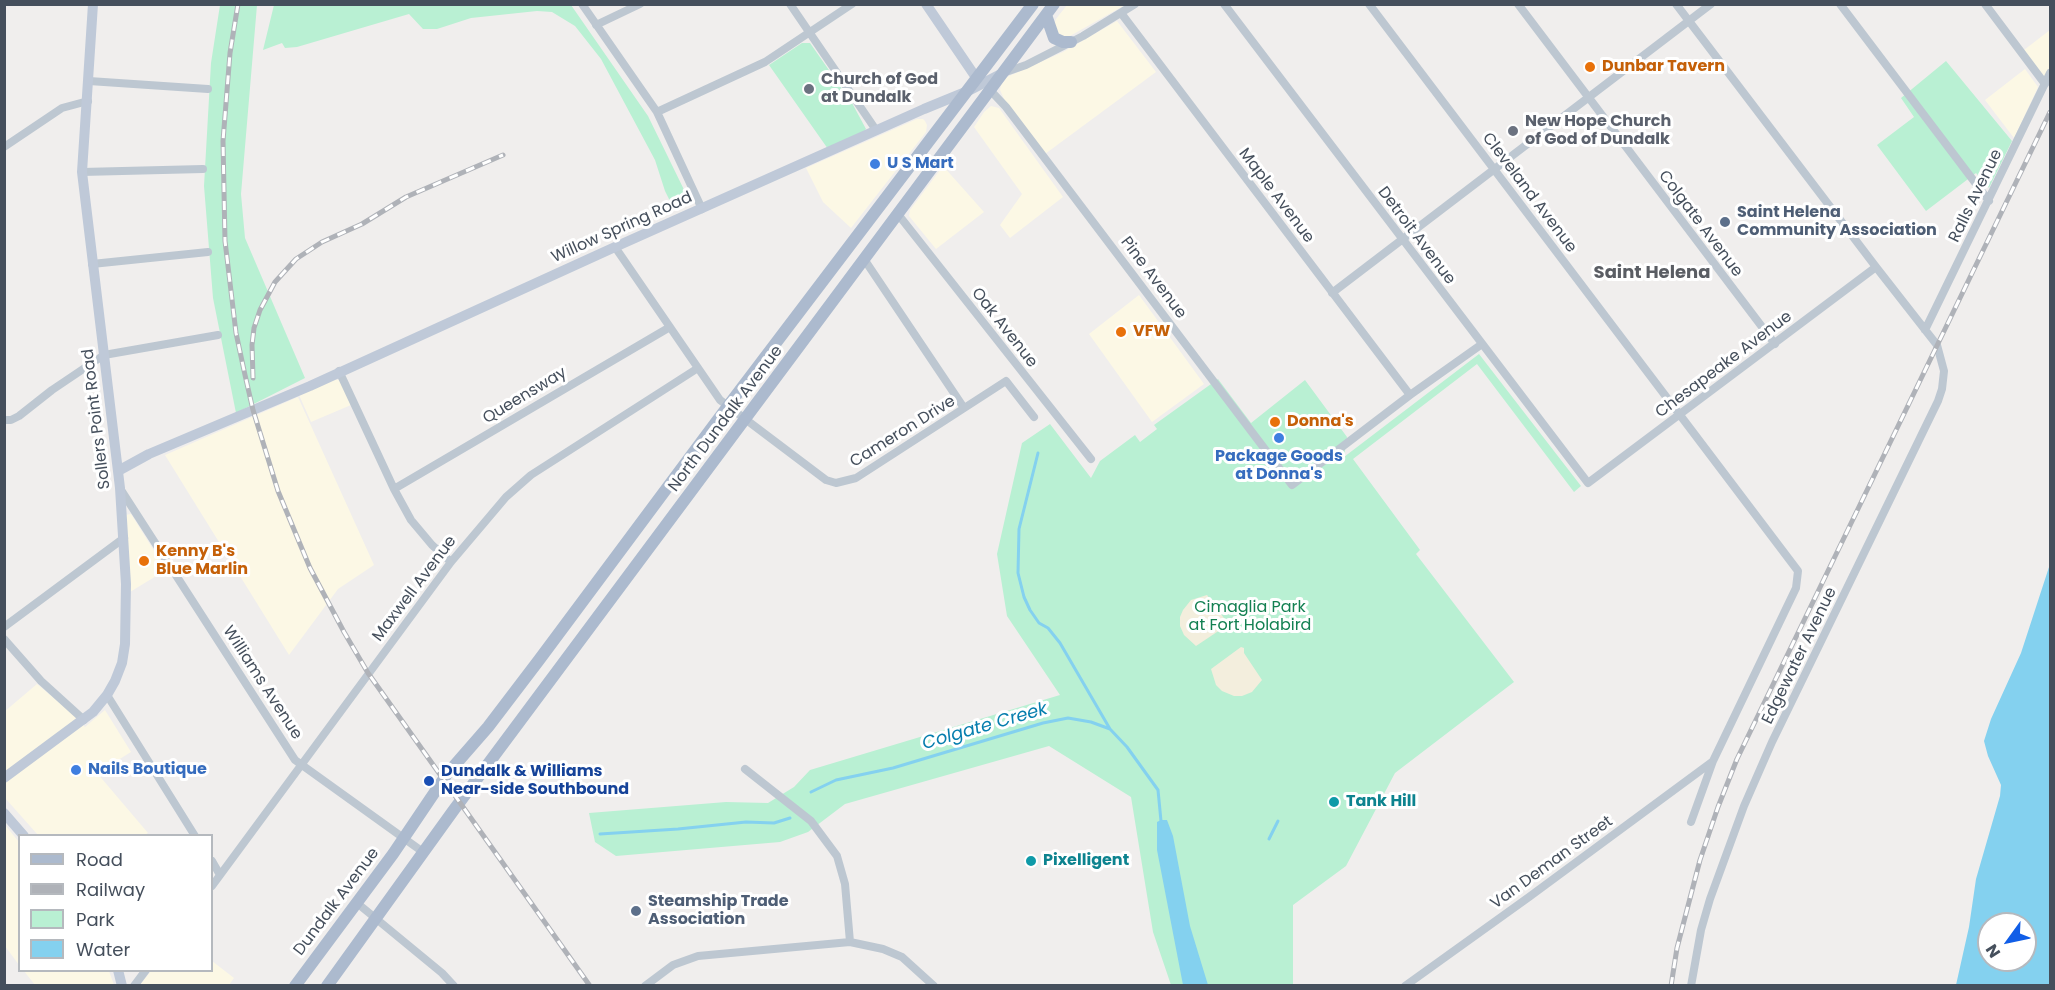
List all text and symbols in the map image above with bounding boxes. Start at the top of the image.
place label: Dunbar Tavern [1602,57,1725,77]
marker: Dunbar Tavern [1583,60,1597,74]
place label: Church of God at Dundalk [821,70,938,108]
marker: Church of God at Dundalk [802,82,816,96]
place label: New Hope Church of God of Dundalk [1525,112,1671,150]
marker: New Hope Church of God of Dundalk [1506,124,1520,138]
street label: Cleveland Avenue [1478,129,1580,257]
street label: Maple Avenue [1234,145,1318,247]
street label: Ralls Avenue [1945,146,2007,246]
place label: U S Mart [887,154,954,174]
marker: U S Mart [868,157,882,171]
street label: Colgate Avenue [1654,167,1746,281]
street label: Detroit Avenue [1373,183,1459,289]
street label: Willow Spring Road [549,188,695,268]
place label: Saint Helena Community Association [1737,203,1937,241]
marker: Saint Helena Community Association [1718,215,1732,229]
street label: Pine Avenue [1116,233,1190,323]
district label: Saint Helena [1594,262,1710,284]
street label: Oak Avenue [967,284,1041,372]
street label: Chesapeake Avenue [1652,307,1796,423]
place label: VFW [1133,322,1170,342]
marker: VFW [1114,325,1128,339]
street label: North Dundalk Avenue [665,342,787,496]
street label: Sollers Point Road [79,348,115,490]
street label: Queensway [480,364,570,428]
street label: Cameron Drive [847,392,959,472]
place label: Donna's [1287,412,1354,432]
marker: Donna's [1268,415,1282,429]
marker: Package Goods at Donna's [1272,431,1286,445]
place label: Package Goods at Donna's [1215,447,1343,485]
street label: Maxwell Avenue [369,532,461,646]
place label: Kenny B's Blue Marlin [156,542,248,580]
marker: Kenny B's Blue Marlin [137,554,151,568]
street label: Edgewater Avenue [1759,584,1841,728]
park label: Cimaglia Park at Fort Holabird [1189,598,1311,636]
street label: Williams Avenue [218,623,306,743]
water label: Colgate Creek [920,699,1050,755]
place label: Nails Boutique [88,760,207,780]
place label: Dundalk & Williams Near-side Southbound [441,762,629,800]
marker: Nails Boutique [69,763,83,777]
marker: Dundalk & Williams Near-side Southbound [422,774,436,788]
place label: Tank Hill [1346,792,1416,812]
marker: Tank Hill [1327,795,1341,809]
street label: Van Deman Street [1487,812,1617,914]
legend [18,834,213,972]
street label: Dundalk Avenue [290,844,384,960]
text: Road [76,847,123,872]
place label: Pixelligent [1043,851,1129,871]
marker: Pixelligent [1024,854,1038,868]
text: Railway [76,877,145,902]
place label: Steamship Trade Association [648,892,789,930]
marker: Steamship Trade Association [629,904,643,918]
text: Park [76,907,115,932]
north arrow [1977,912,2037,972]
text: Water [76,937,130,962]
text: N [1980,940,2006,962]

